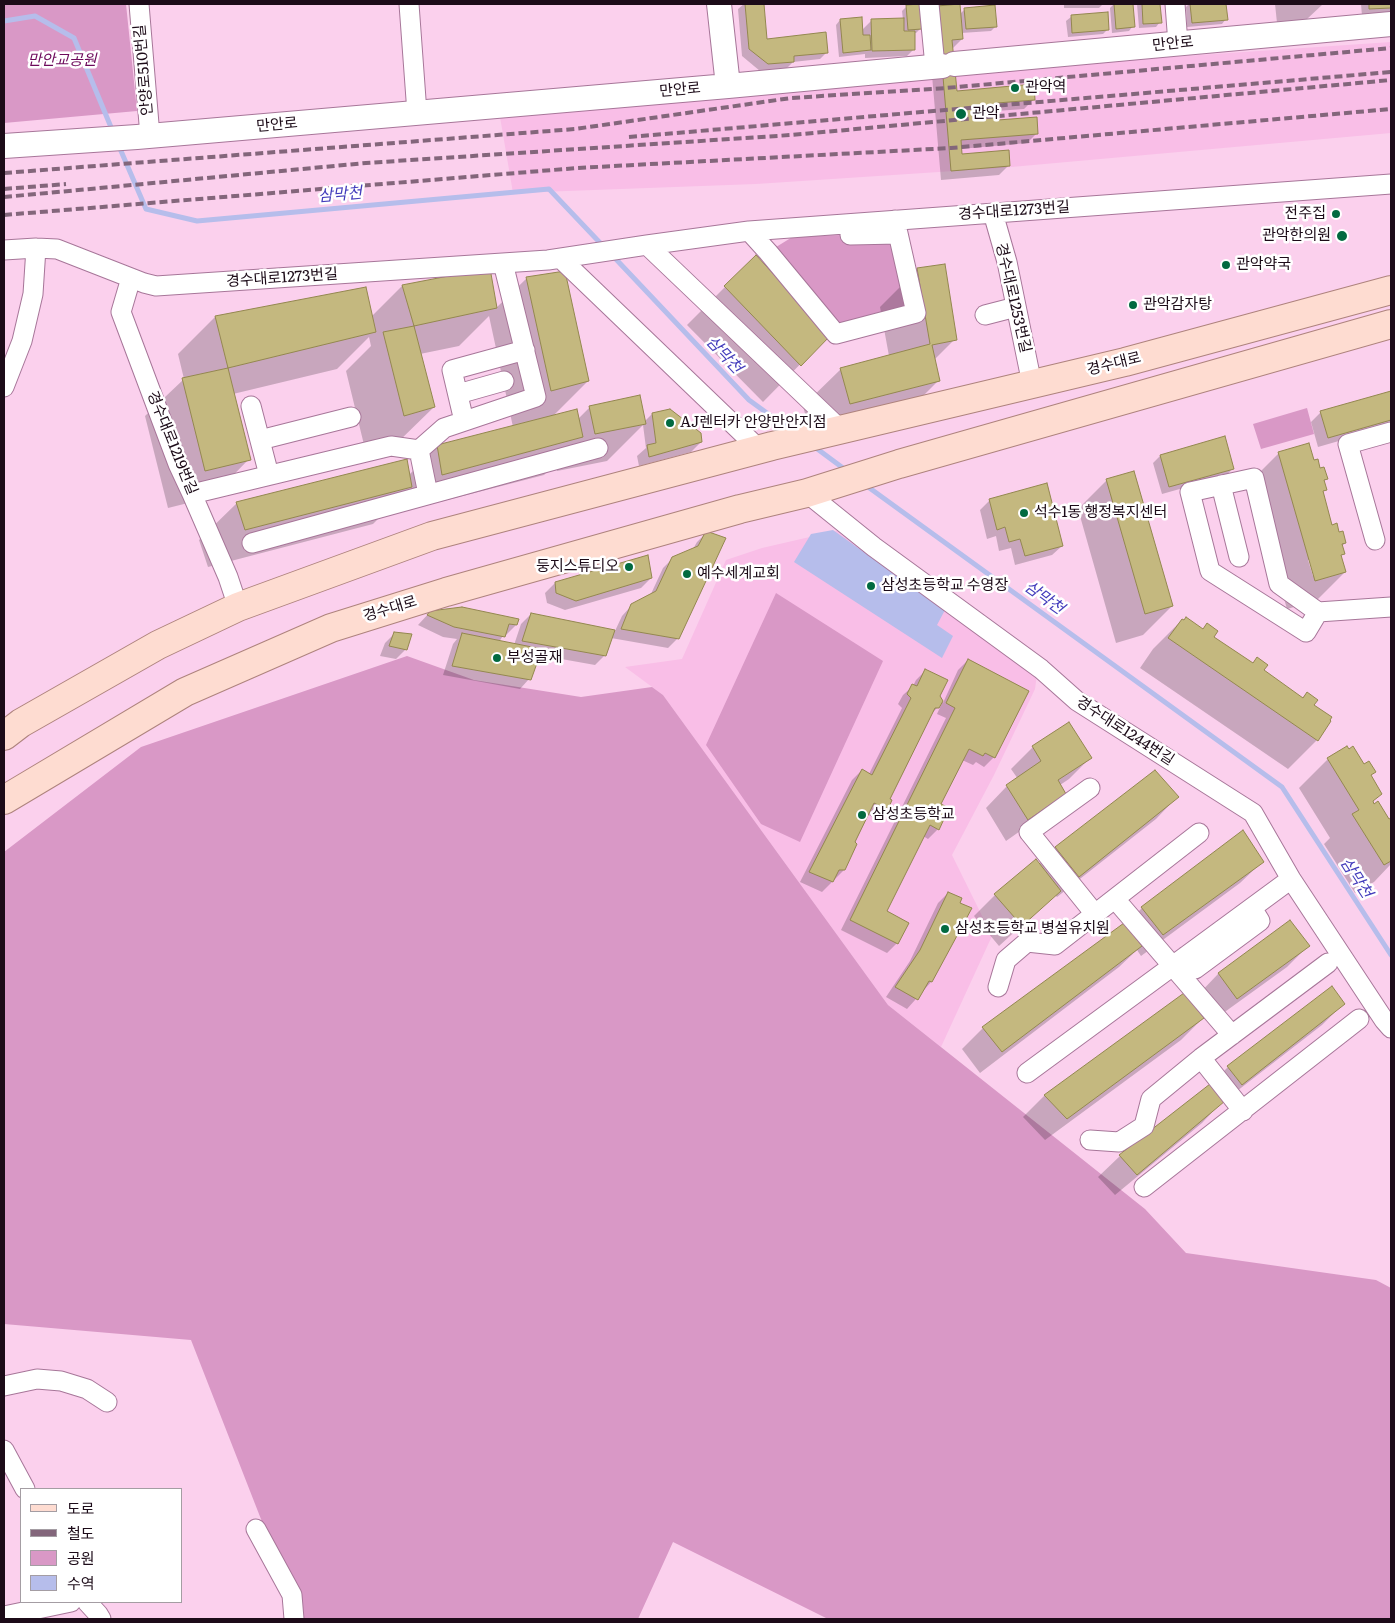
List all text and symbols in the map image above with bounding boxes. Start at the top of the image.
street label: 안양로510번길 [131,24,157,116]
street label: 만안로 [1151,33,1195,55]
park label: 만안교공원 [28,52,96,70]
street label: 만안로 [659,79,701,101]
place label: 관악역 [1025,79,1066,97]
marker: 관악역 [1009,82,1021,94]
place label: 관악 [972,105,1000,123]
marker: 관악 [954,107,968,121]
street label: 만안로 [256,114,298,136]
water label: 삼막천 [317,184,363,206]
street label: 경수대로1273번길 [958,198,1070,224]
place label: 전주집 [1285,205,1326,223]
marker: 전주집 [1330,208,1342,220]
place label: 관악한의원 [1262,227,1331,245]
marker: 관악한의원 [1335,229,1349,243]
street label: 경수대로1253번길 [992,241,1034,355]
place label: 관악약국 [1236,256,1291,274]
marker: 관악약국 [1220,259,1232,271]
street label: 경수대로1273번길 [226,265,338,291]
place label: 관악감자탕 [1143,296,1212,314]
marker: 관악감자탕 [1127,299,1139,311]
water label: 삼막천 [702,332,746,378]
street label: 경수대로 [1085,349,1143,379]
street label: 경수대로1219번길 [143,388,201,498]
place label: AJ렌터카 안양만안지점 [680,414,827,432]
marker: AJ렌터카 안양만안지점 [664,417,676,429]
place label: 석수1동 행정복지센터 [1034,504,1167,522]
marker: 석수1동 행정복지센터 [1018,507,1030,519]
place label: 둥지스튜디오 [536,558,619,576]
marker: 둥지스튜디오 [623,561,635,573]
place label: 예수세계교회 [697,565,780,583]
marker: 예수세계교회 [681,568,693,580]
place label: 삼성초등학교 수영장 [881,577,1008,595]
water label: 삼막천 [1020,577,1068,619]
marker: 삼성초등학교 수영장 [865,580,877,592]
street label: 경수대로 [361,592,419,626]
place label: 부성골재 [507,649,562,667]
marker: 부성골재 [491,652,503,664]
street label: 경수대로1244번길 [1073,693,1177,769]
place label: 삼성초등학교 [872,806,955,824]
marker: 삼성초등학교 [856,809,868,821]
water label: 삼막천 [1336,854,1376,902]
place label: 삼성초등학교 병설유치원 [955,920,1110,938]
marker: 삼성초등학교 병설유치원 [939,923,951,935]
legend [20,1488,182,1603]
text: 도로 [67,1496,95,1519]
text: 철도 [67,1521,95,1544]
text: 공원 [67,1546,95,1569]
text: 수역 [67,1571,95,1594]

